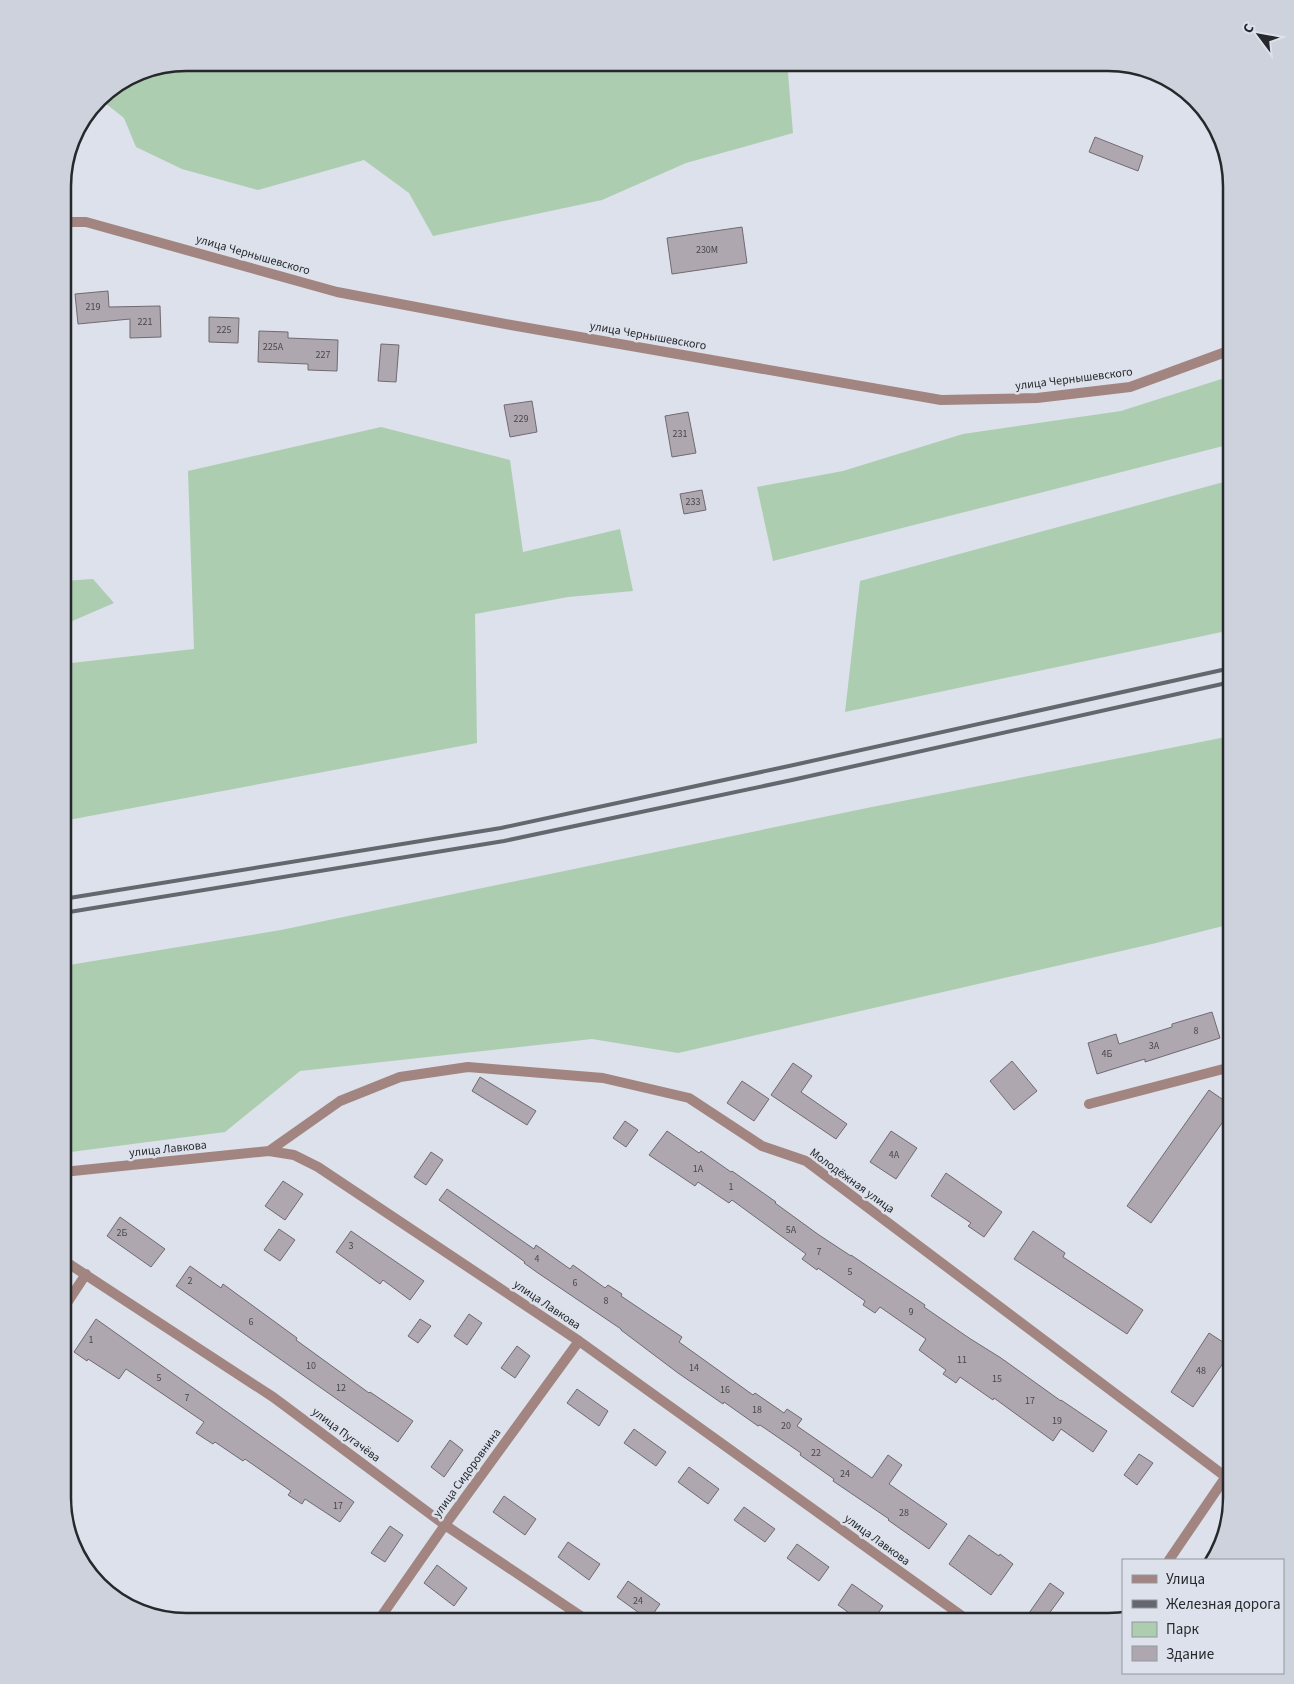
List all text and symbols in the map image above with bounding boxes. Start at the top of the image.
north arrow [1234,10,1284,60]
text: С [1238,20,1259,37]
street label: улица Чернышевского [194,231,312,279]
house number: 230М [696,243,718,257]
house number: 219 [86,300,100,314]
house number: 221 [138,315,152,329]
street label: улица Чернышевского [588,317,708,355]
house number: 225 [217,323,231,337]
house number: 225А [263,340,284,354]
house number: 227 [316,348,330,362]
street label: улица Чернышевского [1014,363,1134,395]
house number: 229 [514,412,528,426]
house number: 231 [673,427,687,441]
house number: 233 [686,495,700,509]
house number: 8 [1194,1024,1199,1038]
house number: 3А [1149,1039,1160,1053]
house number: 4Б [1102,1047,1113,1061]
street label: улица Лавкова [128,1136,208,1162]
street label: Молодёжная улица [806,1144,898,1218]
house number: 4А [889,1148,900,1162]
house number: 1А [693,1162,704,1176]
house number: 1 [729,1180,734,1194]
house number: 5А [786,1223,797,1237]
house number: 2Б [117,1226,128,1240]
house number: 3 [349,1239,354,1253]
house number: 7 [817,1245,822,1259]
house number: 4 [535,1252,540,1266]
house number: 5 [848,1265,853,1279]
house number: 2 [188,1274,193,1288]
street label: улица Лавкова [510,1276,584,1334]
house number: 6 [573,1276,578,1290]
house number: 8 [604,1294,609,1308]
house number: 9 [909,1305,914,1319]
house number: 6 [249,1315,254,1329]
house number: 1 [89,1333,94,1347]
house number: 11 [957,1353,967,1367]
house number: 10 [306,1359,316,1373]
house number: 14 [689,1361,699,1375]
house number: 48 [1196,1364,1206,1378]
house number: 5 [157,1371,162,1385]
house number: 15 [992,1372,1002,1386]
house number: 12 [336,1381,346,1395]
house number: 16 [720,1383,730,1397]
house number: 7 [185,1391,190,1405]
house number: 17 [1025,1394,1035,1408]
house number: 18 [752,1403,762,1417]
street label: улица Пугачёва [308,1404,384,1466]
house number: 19 [1052,1414,1062,1428]
house number: 20 [781,1419,791,1433]
street label: улица Сидоровнина [429,1425,505,1521]
house number: 22 [811,1446,821,1460]
house number: 24 [840,1467,850,1481]
house number: 17 [333,1499,343,1513]
house number: 28 [899,1506,909,1520]
street label: улица Лавкова [840,1510,914,1570]
legend [1122,1559,1284,1674]
text: Улица [1166,1569,1205,1590]
house number: 24 [633,1594,643,1608]
text: Железная дорога [1166,1594,1281,1615]
text: Парк [1166,1619,1200,1640]
text: Здание [1166,1644,1214,1665]

